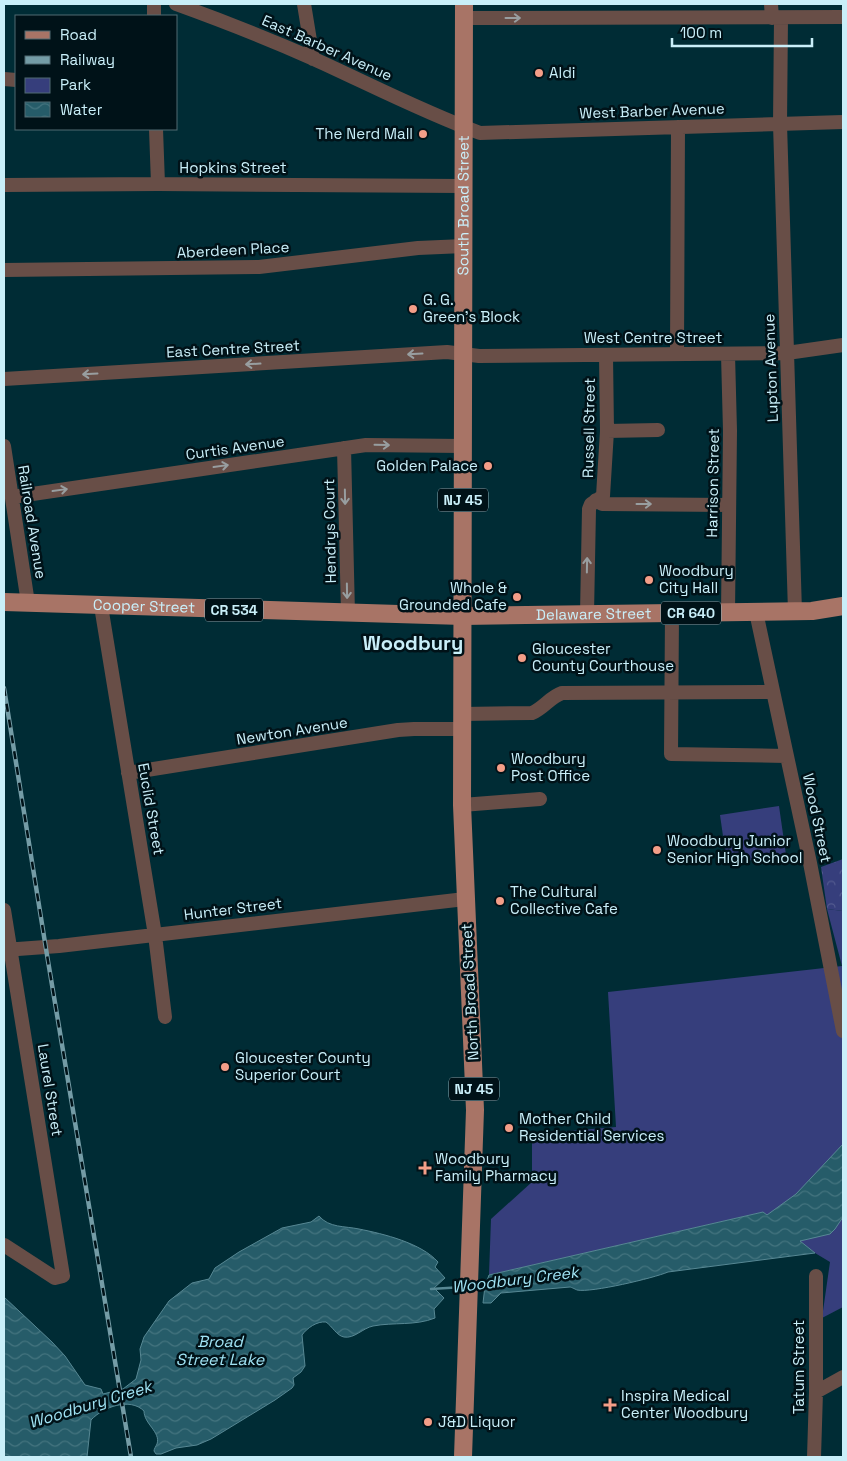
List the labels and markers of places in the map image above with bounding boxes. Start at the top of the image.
place label: Aldi [549,63,575,82]
marker: Aldi [533,67,545,79]
place label: The Nerd Mall [316,124,413,143]
marker: The Nerd Mall [417,128,429,140]
place label: G. G. Green's Block [423,290,520,326]
marker: G. G. Green's Block [407,303,419,315]
place label: Golden Palace [376,456,478,475]
marker: Golden Palace [482,460,494,472]
place label: Woodbury City Hall [659,561,734,597]
marker: Woodbury City Hall [643,574,655,586]
place label: Whole & Grounded Cafe [399,578,507,614]
marker: Whole & Grounded Cafe [511,591,523,603]
place label: Gloucester County Courthouse [532,639,674,675]
marker: Gloucester County Courthouse [516,652,528,664]
place label: Woodbury Post Office [511,749,590,785]
marker: Woodbury Post Office [495,762,507,774]
place label: Woodbury Junior Senior High School [667,831,803,867]
marker: Woodbury Junior Senior High School [651,844,663,856]
place label: The Cultural Collective Cafe [510,882,618,918]
marker: The Cultural Collective Cafe [494,895,506,907]
place label: Gloucester County Superior Court [235,1048,371,1084]
marker: Gloucester County Superior Court [219,1061,231,1073]
place label: Mother Child Residential Services [519,1109,665,1145]
marker: Mother Child Residential Services [503,1122,515,1134]
place label: Woodbury Family Pharmacy [435,1149,557,1185]
marker: Woodbury Family Pharmacy [419,1162,431,1174]
place label: Inspira Medical Center Woodbury [621,1386,748,1422]
marker: Inspira Medical Center Woodbury [603,1398,617,1412]
place label: J&D Liquor [438,1412,516,1431]
marker: J&D Liquor [422,1416,434,1428]

